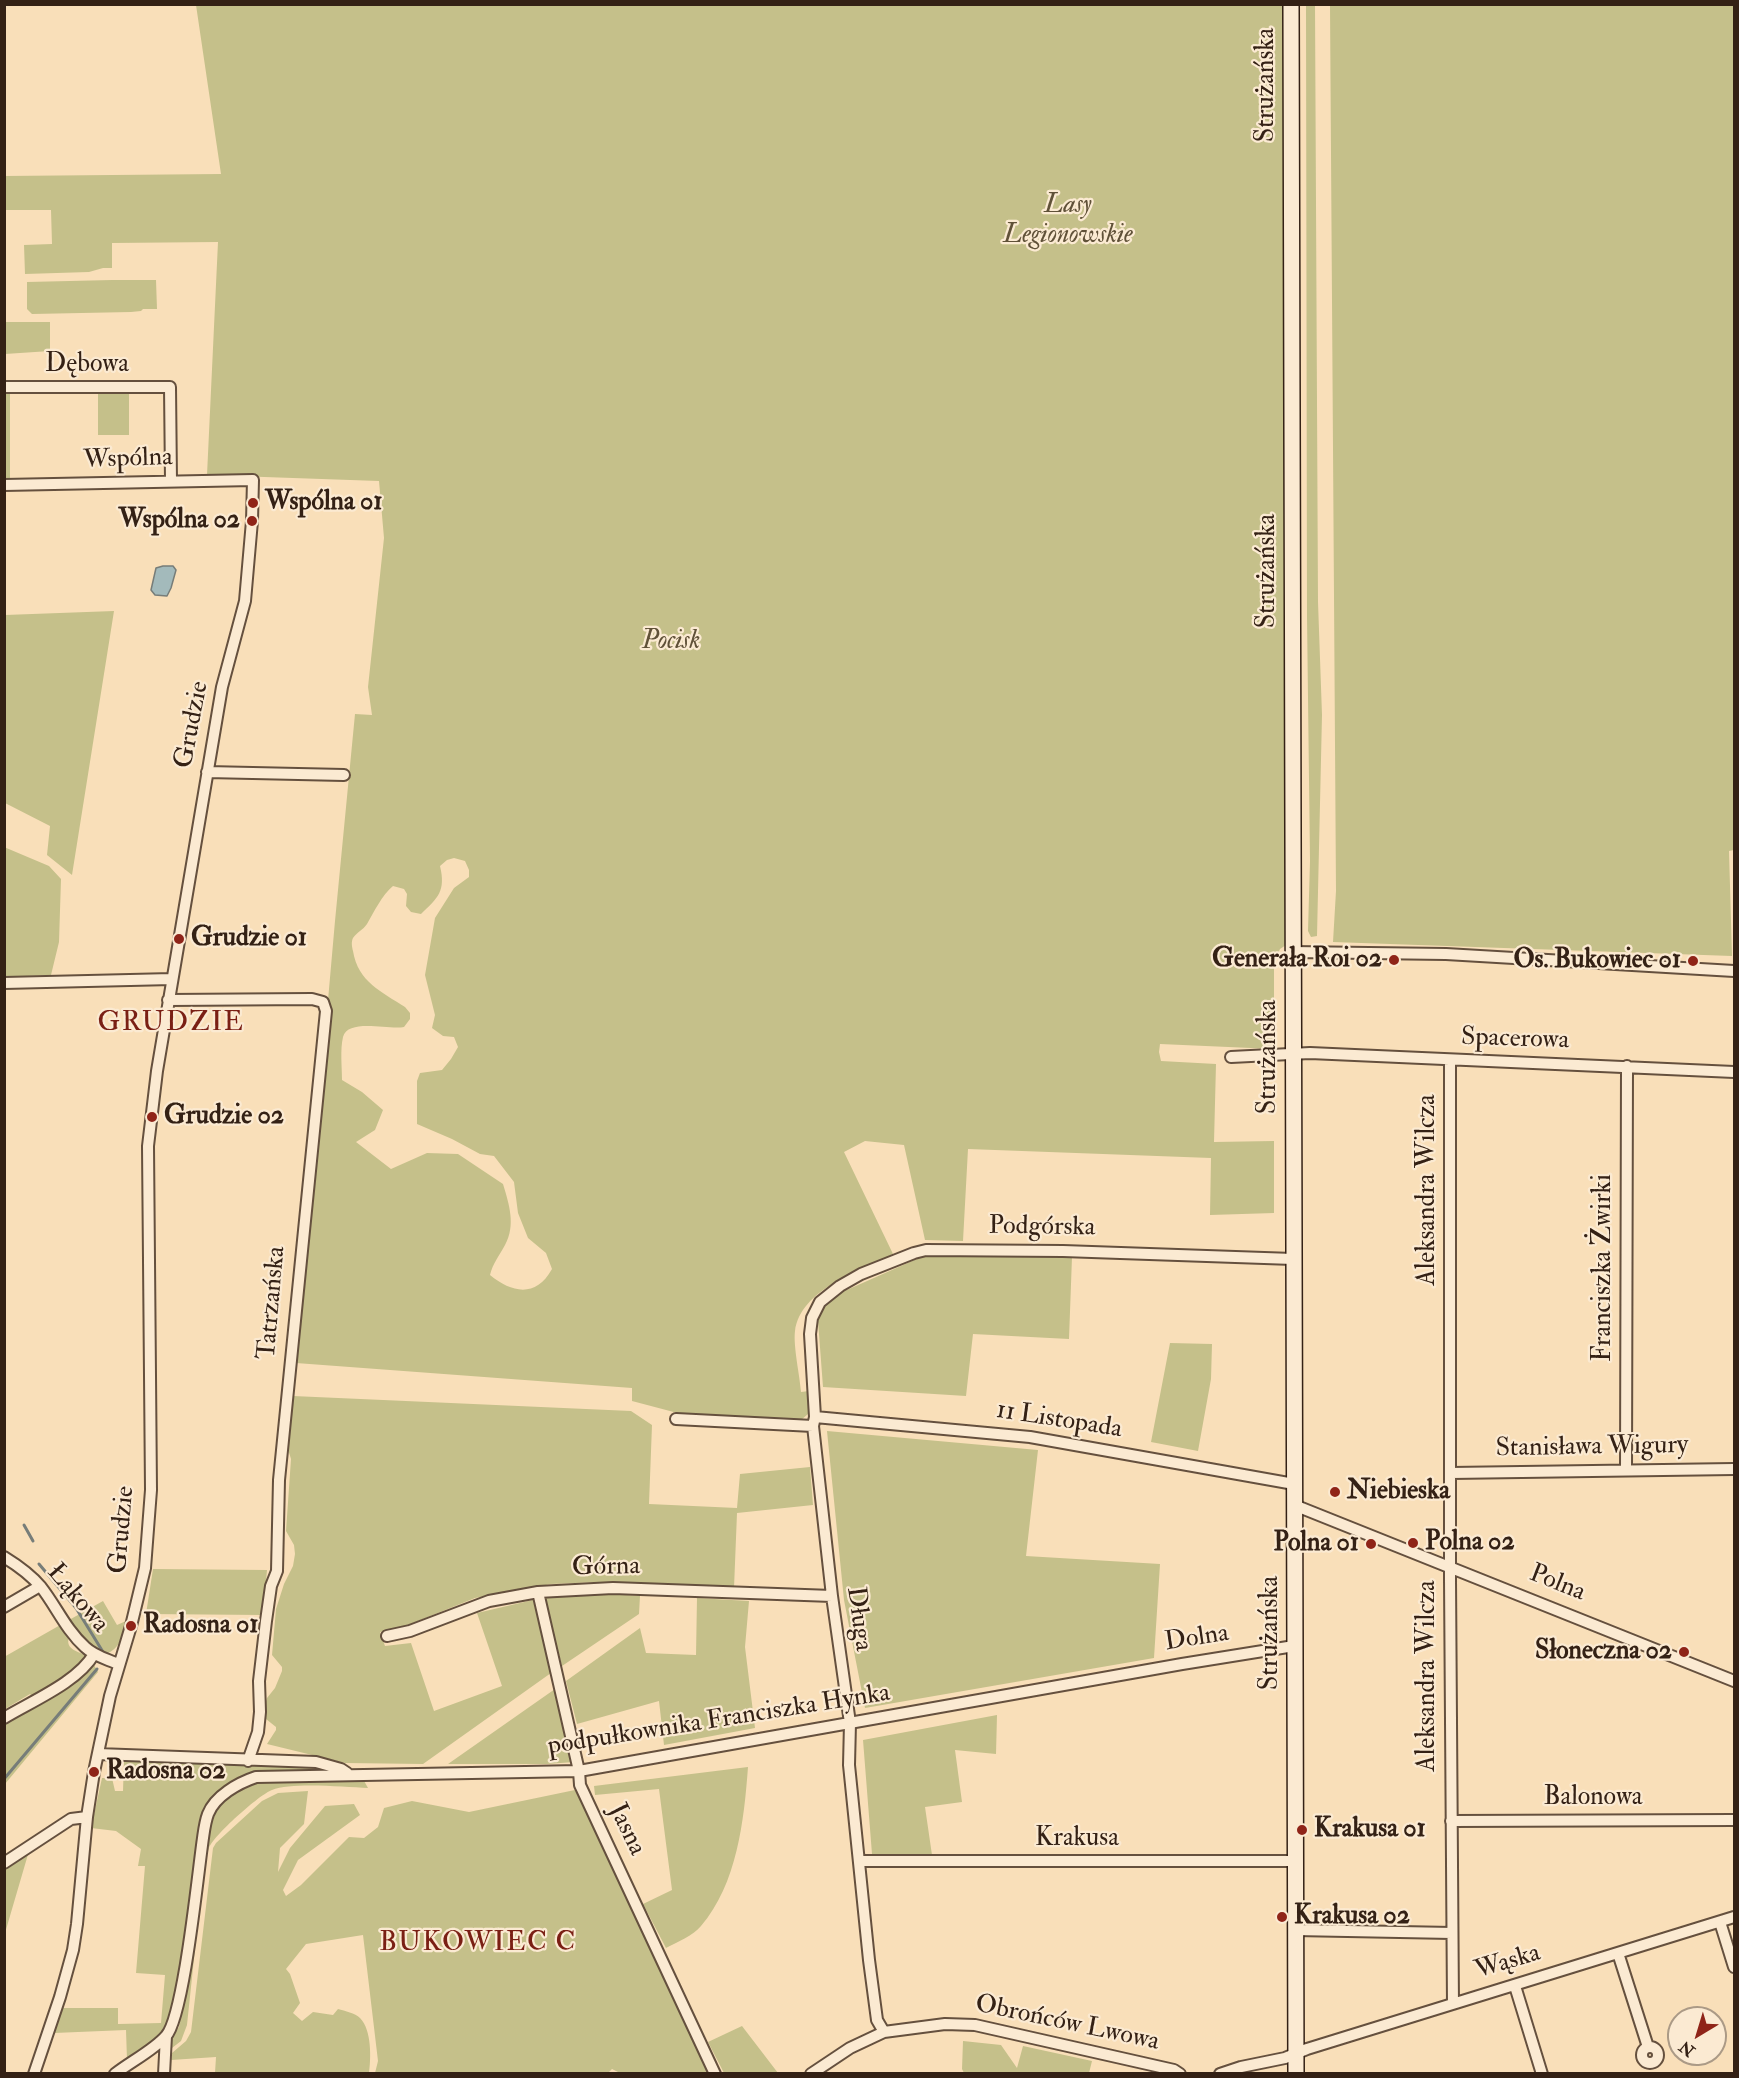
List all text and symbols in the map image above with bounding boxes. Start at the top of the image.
street label: Strużańska [1251,28,1283,142]
park label: Lasy Legionowskie [1003,190,1133,252]
street label: Dębowa [45,349,129,381]
street label: Wspólna [83,443,173,477]
place label: Wspólna 01 [265,487,383,519]
marker: Wspólna 01 [246,496,260,510]
place label: Wspólna 02 [118,505,240,537]
marker: Wspólna 02 [245,514,259,528]
street label: Strużańska [1252,514,1284,628]
park label: Pocisk [642,626,700,658]
street label: Grudzie [169,679,217,771]
place label: Grudzie 01 [191,923,307,955]
marker: Grudzie 01 [172,932,186,946]
place label: Generała Roi 02 [1212,944,1382,976]
place label: Os. Bukowiec 01 [1513,945,1681,977]
marker: Generała Roi 02 [1387,953,1401,967]
marker: Os. Bukowiec 01 [1686,954,1700,968]
street label: Strużańska [1253,1000,1285,1114]
district label: GRUDZIE [97,1008,245,1040]
street label: Spacerowa [1460,1023,1570,1057]
street label: Aleksandra Wilcza [1412,1094,1444,1286]
place label: Grudzie 02 [164,1101,284,1133]
marker: Grudzie 02 [145,1110,159,1124]
street label: Franciszka Żwirki [1588,1174,1620,1362]
street label: Podgórska [988,1211,1096,1245]
street label: Tatrzańska [253,1245,293,1361]
street label: 11 Listopada [994,1396,1124,1446]
street label: Stanisława Wigury [1495,1431,1689,1465]
place label: Niebieska [1347,1476,1450,1508]
street label: Grudzie [104,1485,142,1575]
marker: Niebieska [1328,1485,1342,1499]
place label: Polna 02 [1425,1527,1515,1559]
place label: Polna 01 [1273,1528,1359,1560]
marker: Polna 02 [1406,1536,1420,1550]
marker: Polna 01 [1364,1537,1378,1551]
street label: Górna [572,1552,640,1584]
street label: Łąkowa [39,1558,115,1640]
street label: Polna [1524,1559,1590,1609]
street label: Strużańska [1255,1576,1287,1690]
street label: Aleksandra Wilcza [1412,1580,1444,1772]
street label: Długa [838,1585,878,1653]
place label: Radosna 01 [143,1610,259,1642]
marker: Radosna 01 [124,1619,138,1633]
street label: Dolna [1163,1619,1231,1659]
place label: Słoneczna 02 [1535,1636,1672,1668]
marker: Słoneczna 02 [1677,1645,1691,1659]
street label: podpułkownika Franciszka Hynka [546,1679,892,1763]
place label: Radosna 02 [106,1756,226,1788]
marker: Radosna 02 [87,1765,101,1779]
street label: Balonowa [1543,1782,1643,1814]
street label: Jasna [600,1799,652,1861]
place label: Krakusa 01 [1314,1814,1426,1846]
street label: Krakusa [1035,1823,1119,1855]
marker: Krakusa 01 [1295,1823,1309,1837]
place label: Krakusa 02 [1294,1901,1410,1933]
marker: Krakusa 02 [1275,1910,1289,1924]
district label: BUKOWIEC C [379,1928,577,1960]
street label: Wąska [1472,1938,1544,1988]
street label: Obrońców Lwowa [972,1989,1162,2059]
north arrow [1667,2006,1727,2066]
text: N [1675,2036,1699,2061]

